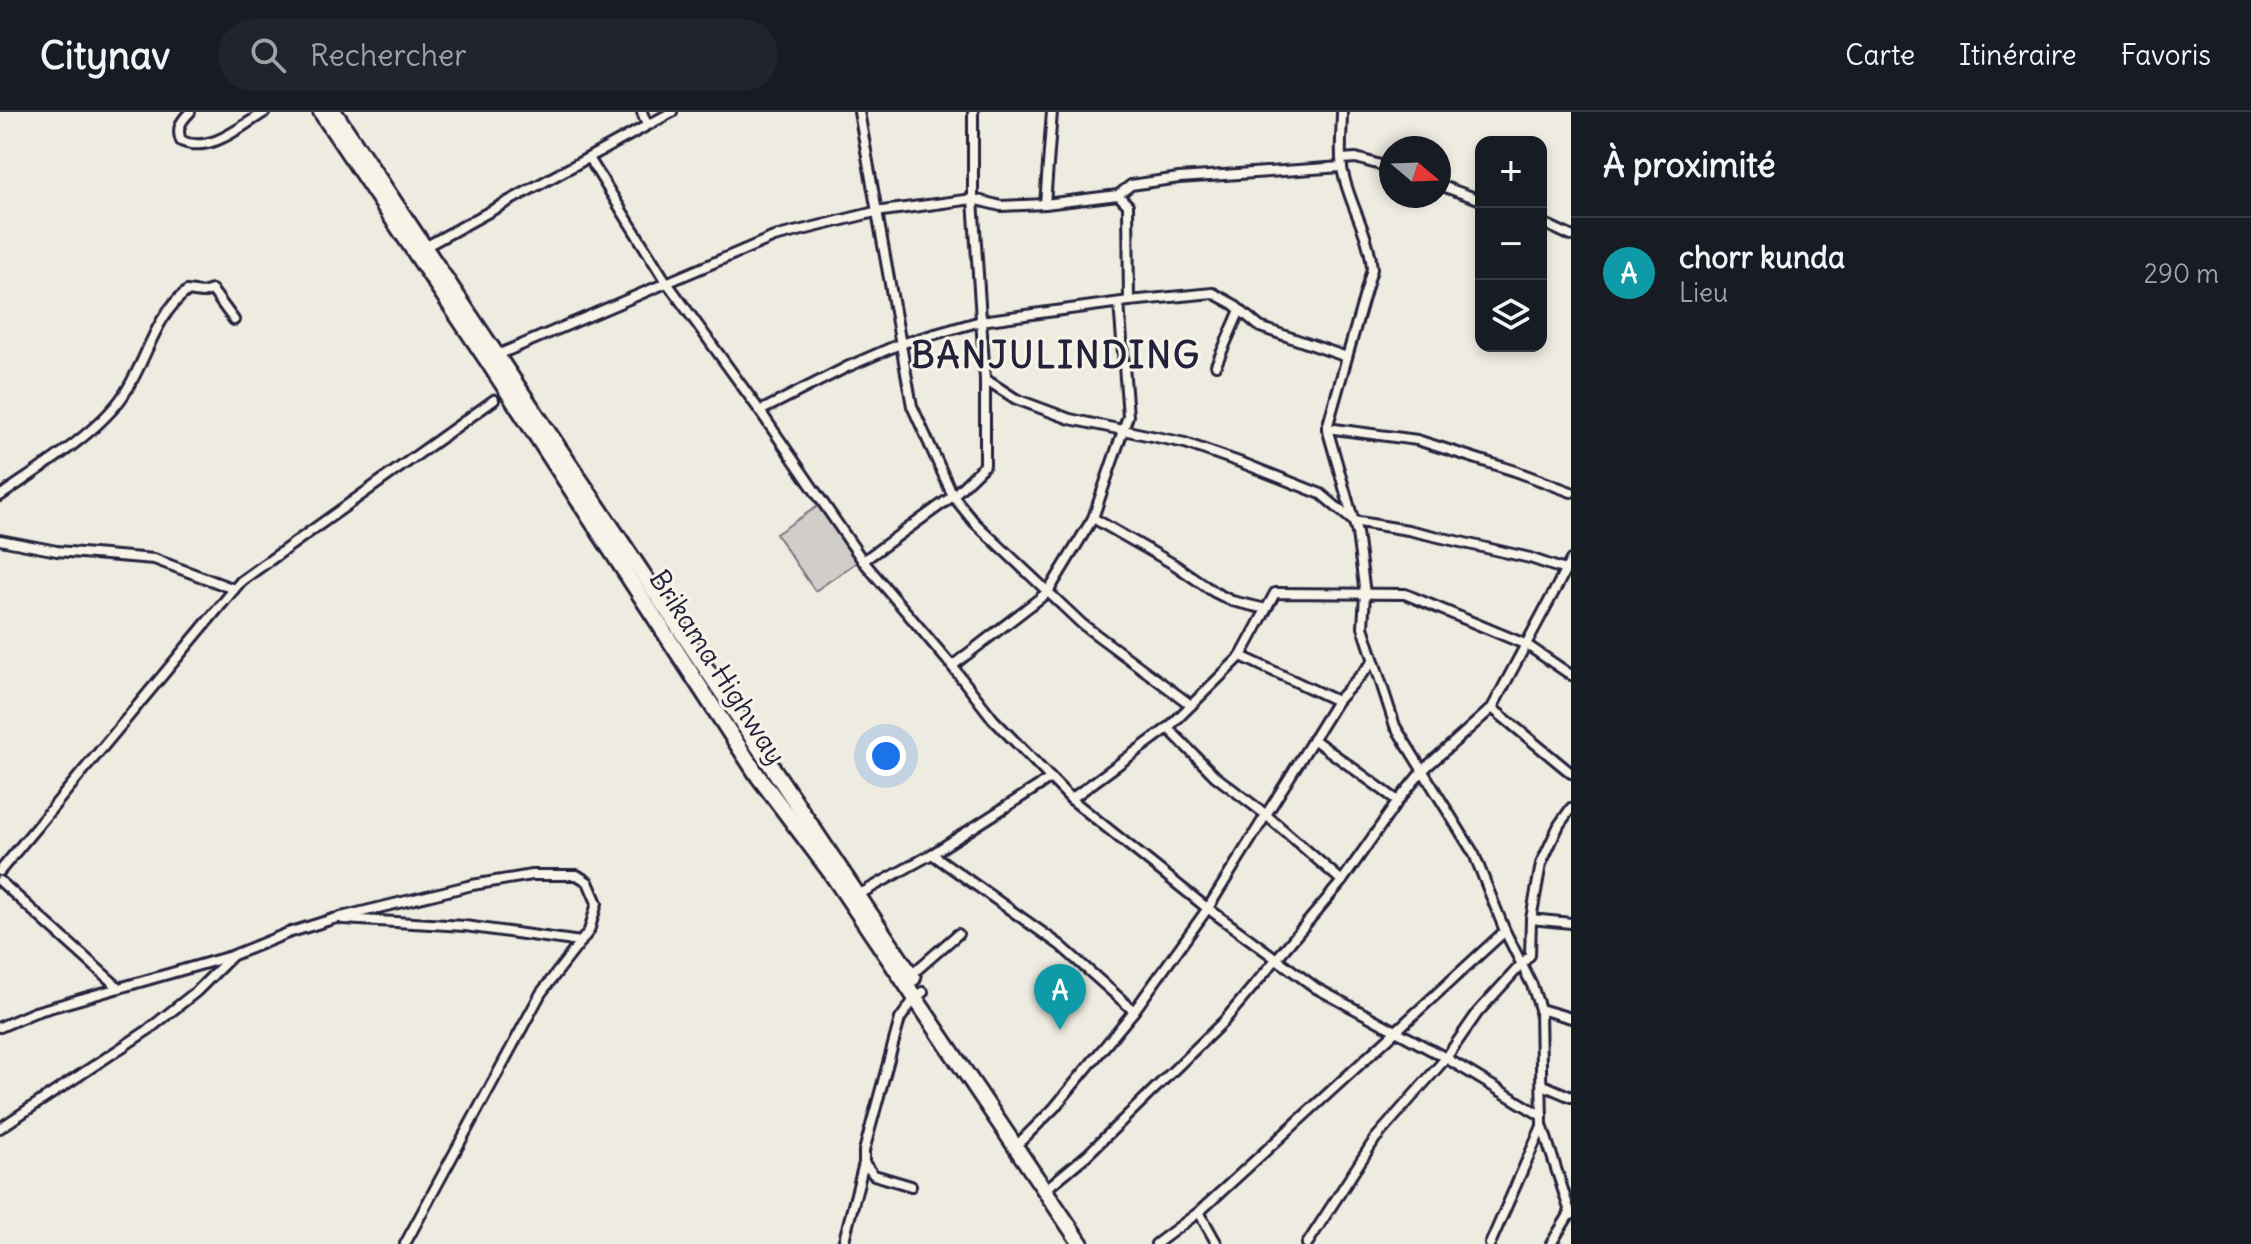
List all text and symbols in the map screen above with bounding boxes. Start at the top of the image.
search box [218,19,778,91]
text: Citynav [40,32,170,79]
icon: search [246,33,290,77]
text: Rechercher [310,36,466,74]
text: Carte [1845,37,1915,73]
text: Itinéraire [1959,37,2077,73]
text: Favoris [2121,37,2211,73]
north arrow [1379,136,1451,208]
map controls [1475,136,1547,352]
button: + [1475,136,1547,208]
text: À proximité [1603,143,1776,186]
button: − [1475,208,1547,280]
text: chorr kunda [1679,238,1845,276]
text: A [1621,257,1637,290]
text: 290 m [2144,257,2219,290]
text: Lieu [1679,276,1728,309]
button: layers [1475,280,1547,352]
district label: BANJULINDING [911,333,1201,378]
street label: Brikama Highway [642,563,794,771]
your location [866,736,906,776]
pin: A [1034,964,1086,1030]

